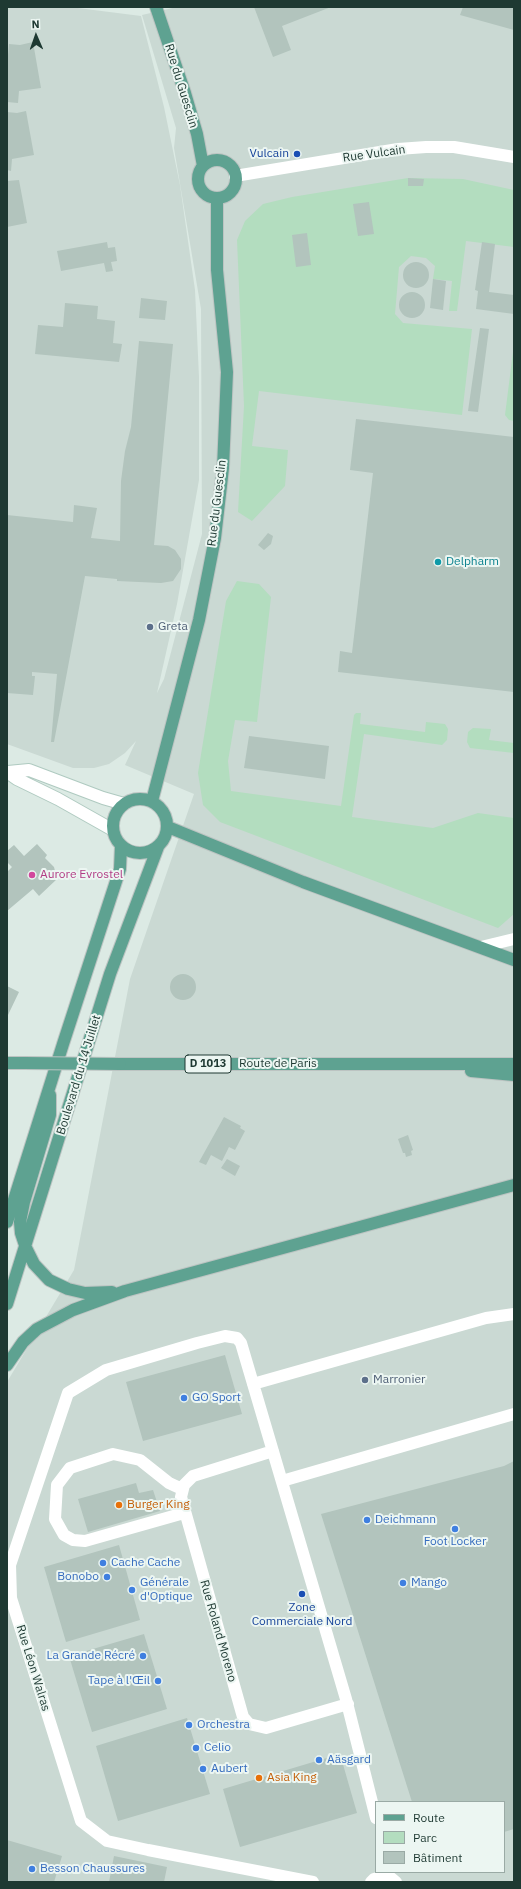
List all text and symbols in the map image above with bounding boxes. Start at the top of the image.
north arrow [16,16,56,56]
text: N [31,17,40,31]
street label: Rue du Guesclin [161,42,201,130]
street label: Rue Vulcain [342,142,406,166]
place label: Vulcain [250,147,289,161]
marker: Vulcain [292,149,302,159]
street label: Rue du Guesclin [205,459,229,547]
place label: Delpharm [446,555,499,569]
marker: Delpharm [433,557,443,567]
place label: Greta [158,620,188,634]
marker: Greta [145,622,155,632]
place label: Aurore Evrostel [40,868,123,882]
marker: Aurore Evrostel [27,870,37,880]
street label: Boulevard du 14 Juillet [54,1013,104,1137]
road number: D 1013 [185,1055,231,1073]
street label: Route de Paris [239,1057,317,1071]
place label: Marronier [373,1373,425,1387]
marker: Marronier [360,1375,370,1385]
place label: GO Sport [192,1391,241,1405]
marker: GO Sport [179,1393,189,1403]
place label: Burger King [127,1498,190,1512]
marker: Burger King [114,1500,124,1510]
place label: Deichmann [375,1513,436,1527]
marker: Deichmann [362,1515,372,1525]
marker: Foot Locker [450,1524,460,1534]
place label: Foot Locker [424,1535,486,1549]
place label: Cache Cache [111,1556,180,1570]
marker: Cache Cache [98,1558,108,1568]
place label: Bonobo [57,1570,99,1584]
marker: Bonobo [102,1572,112,1582]
place label: Générale d'Optique [140,1576,193,1604]
place label: Mango [411,1576,447,1590]
street label: Rue Roland Moreno [197,1578,239,1684]
marker: Mango [398,1578,408,1588]
marker: Générale d'Optique [127,1585,137,1595]
marker: Zone Commerciale Nord [297,1589,307,1599]
place label: Zone Commerciale Nord [252,1601,352,1629]
street label: Rue Léon Walras [13,1623,53,1713]
place label: La Grande Récré [46,1649,135,1663]
marker: La Grande Récré [138,1651,148,1661]
place label: Tape à l'Œil [88,1674,150,1688]
marker: Tape à l'Œil [153,1676,163,1686]
place label: Orchestra [197,1718,250,1732]
marker: Orchestra [184,1720,194,1730]
place label: Celio [204,1741,231,1755]
marker: Celio [191,1743,201,1753]
place label: Aäsgard [327,1753,371,1767]
marker: Aäsgard [314,1755,324,1765]
place label: Aubert [211,1762,248,1776]
marker: Aubert [198,1764,208,1774]
place label: Asia King [267,1771,317,1785]
marker: Asia King [254,1773,264,1783]
legend [375,1801,505,1873]
text: Route [413,1810,445,1825]
text: Parc [413,1830,437,1845]
text: Bâtiment [413,1850,463,1865]
place label: Besson Chaussures [40,1862,145,1876]
marker: Besson Chaussures [27,1864,37,1874]

